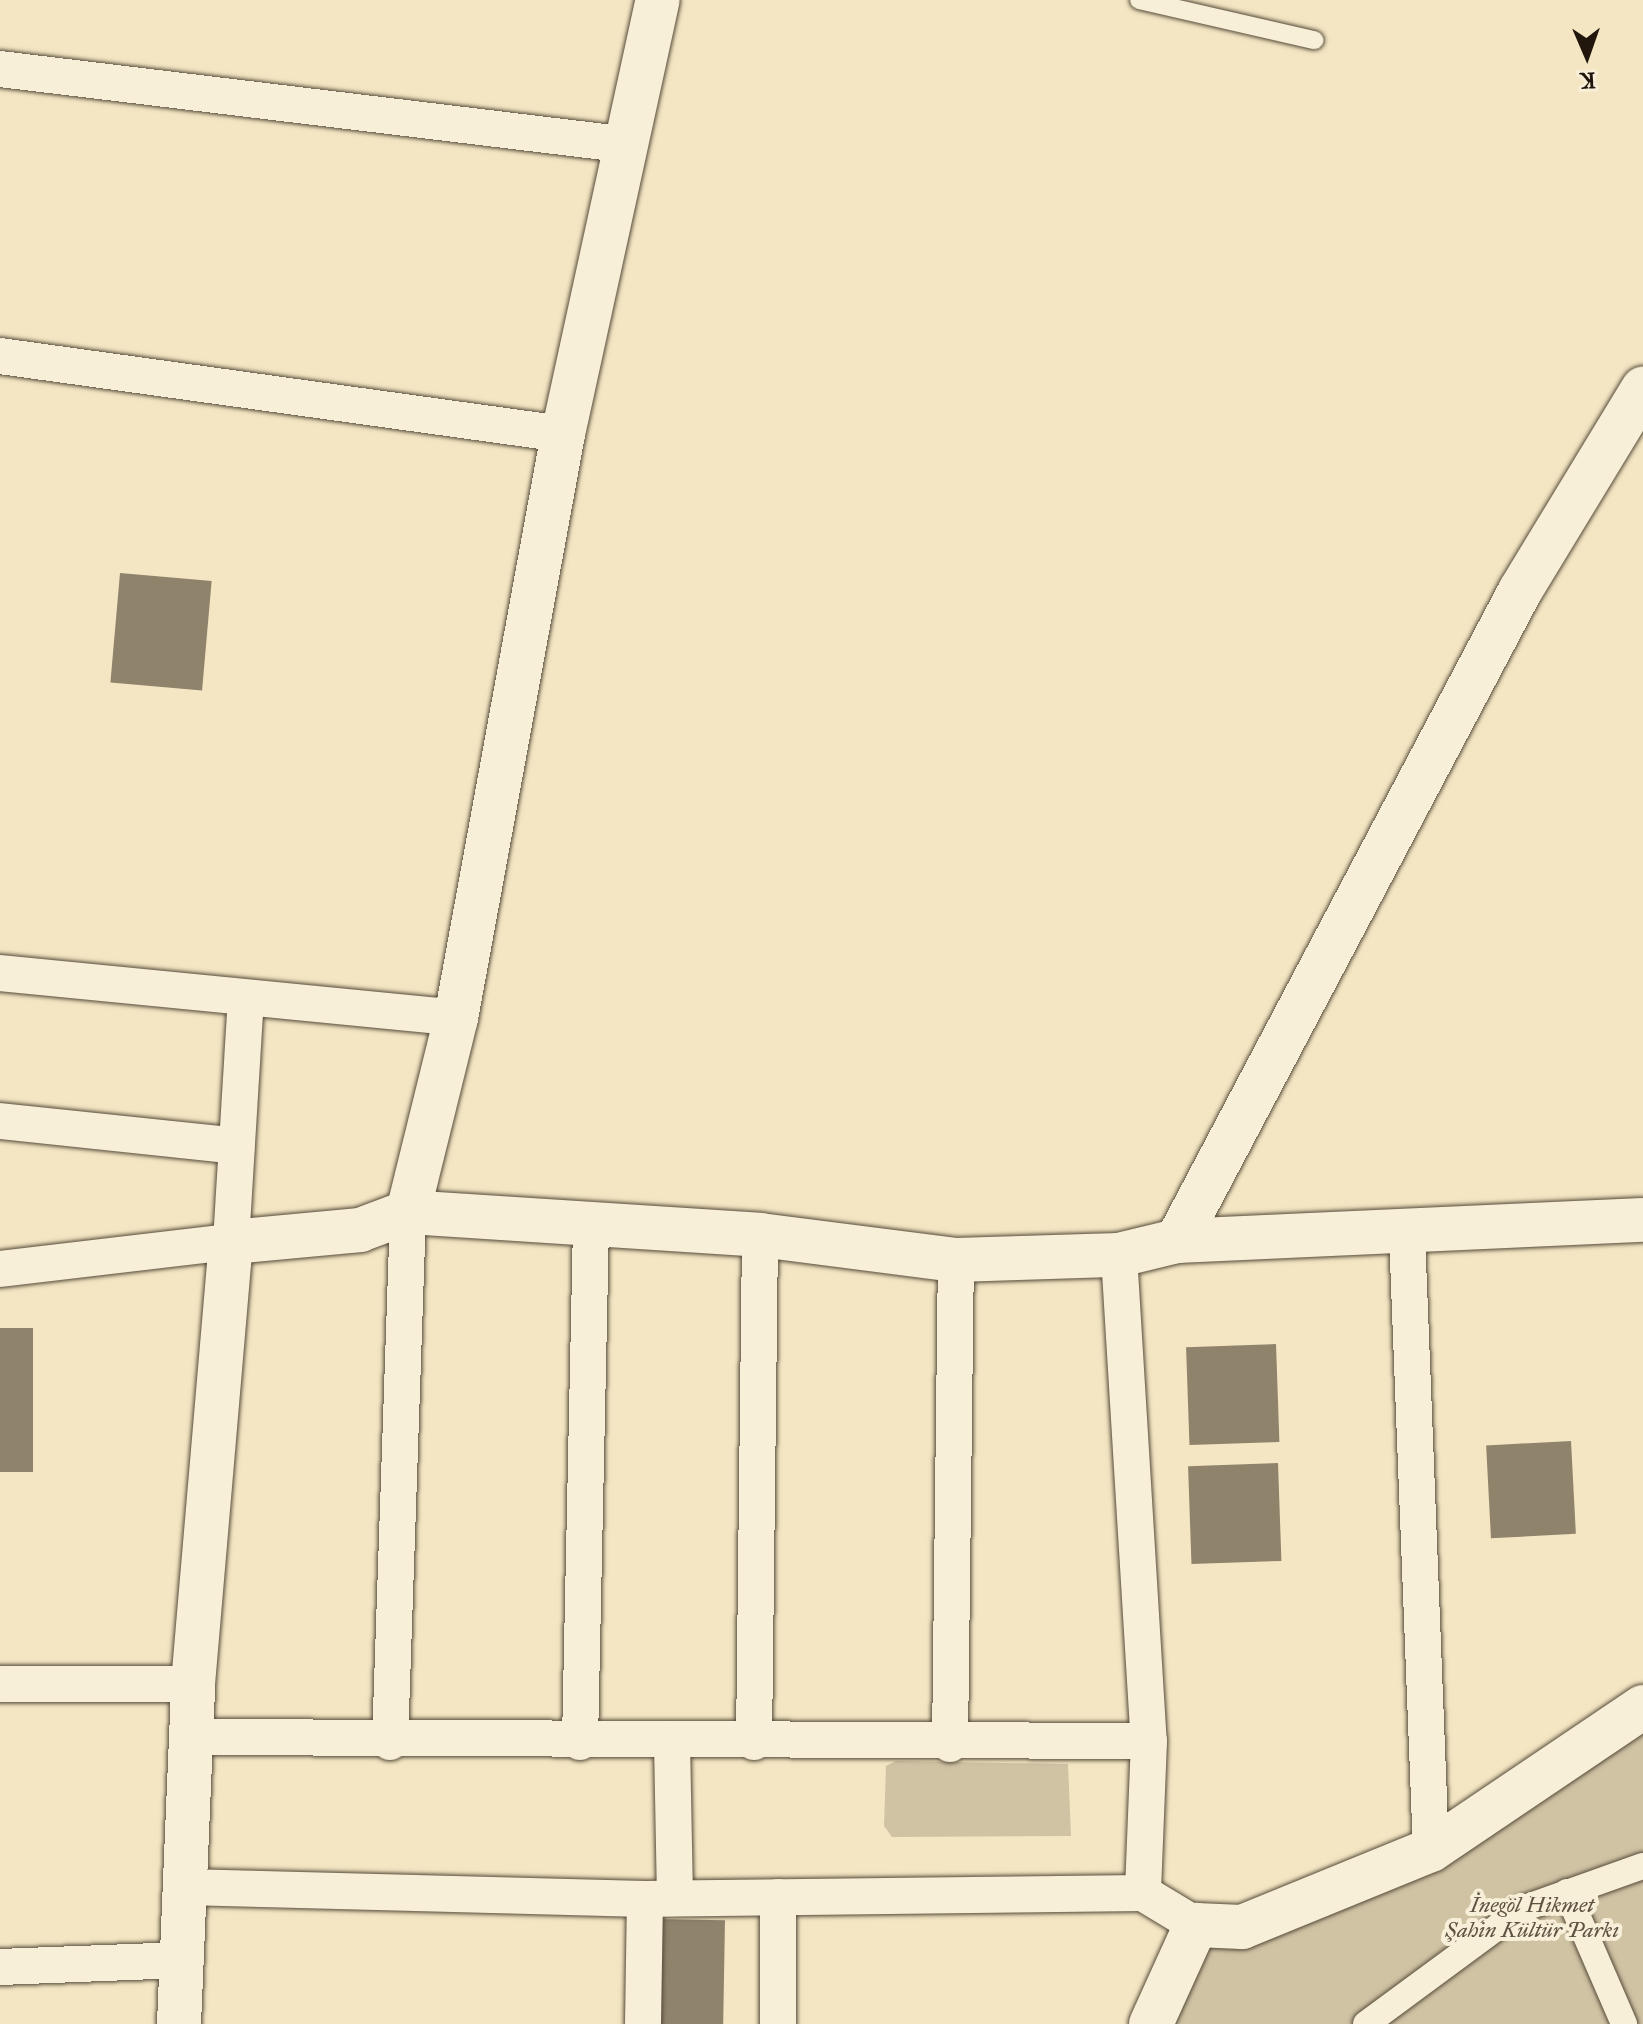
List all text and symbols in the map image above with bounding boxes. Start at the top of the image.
north arrow [1547,16,1627,96]
text: K [1580,67,1596,94]
park label: İnegöl Hikmet Şahin Kültür Parkı [1445,1891,1619,1942]

